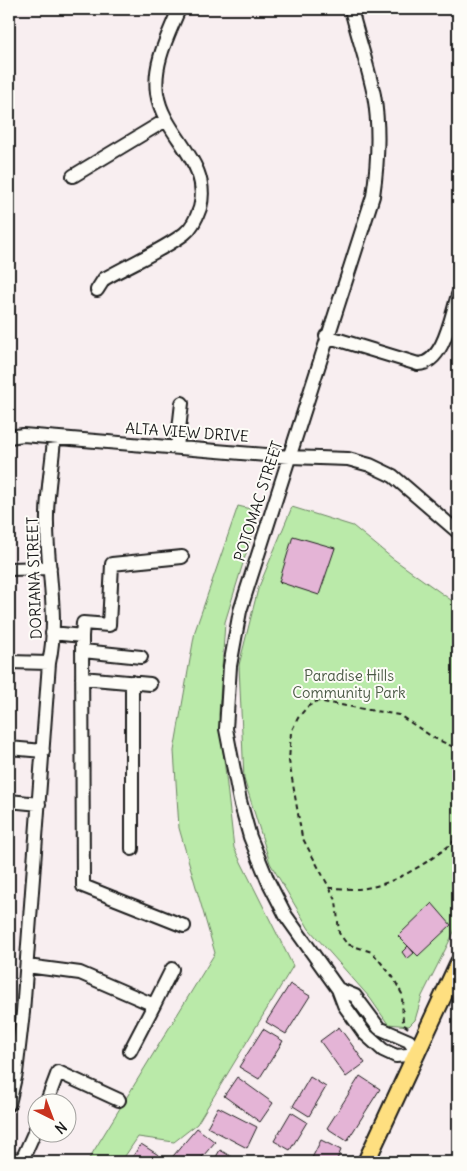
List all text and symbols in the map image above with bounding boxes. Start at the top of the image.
street label: ALTA VIEW DRIVE [125,418,249,446]
street label: POTOMAC STREET [230,438,286,564]
street label: DORIANA STREET [22,516,46,640]
park label: Paradise Hills Community Park [292,666,406,702]
north arrow [28,1094,78,1144]
text: N [51,1118,70,1138]

